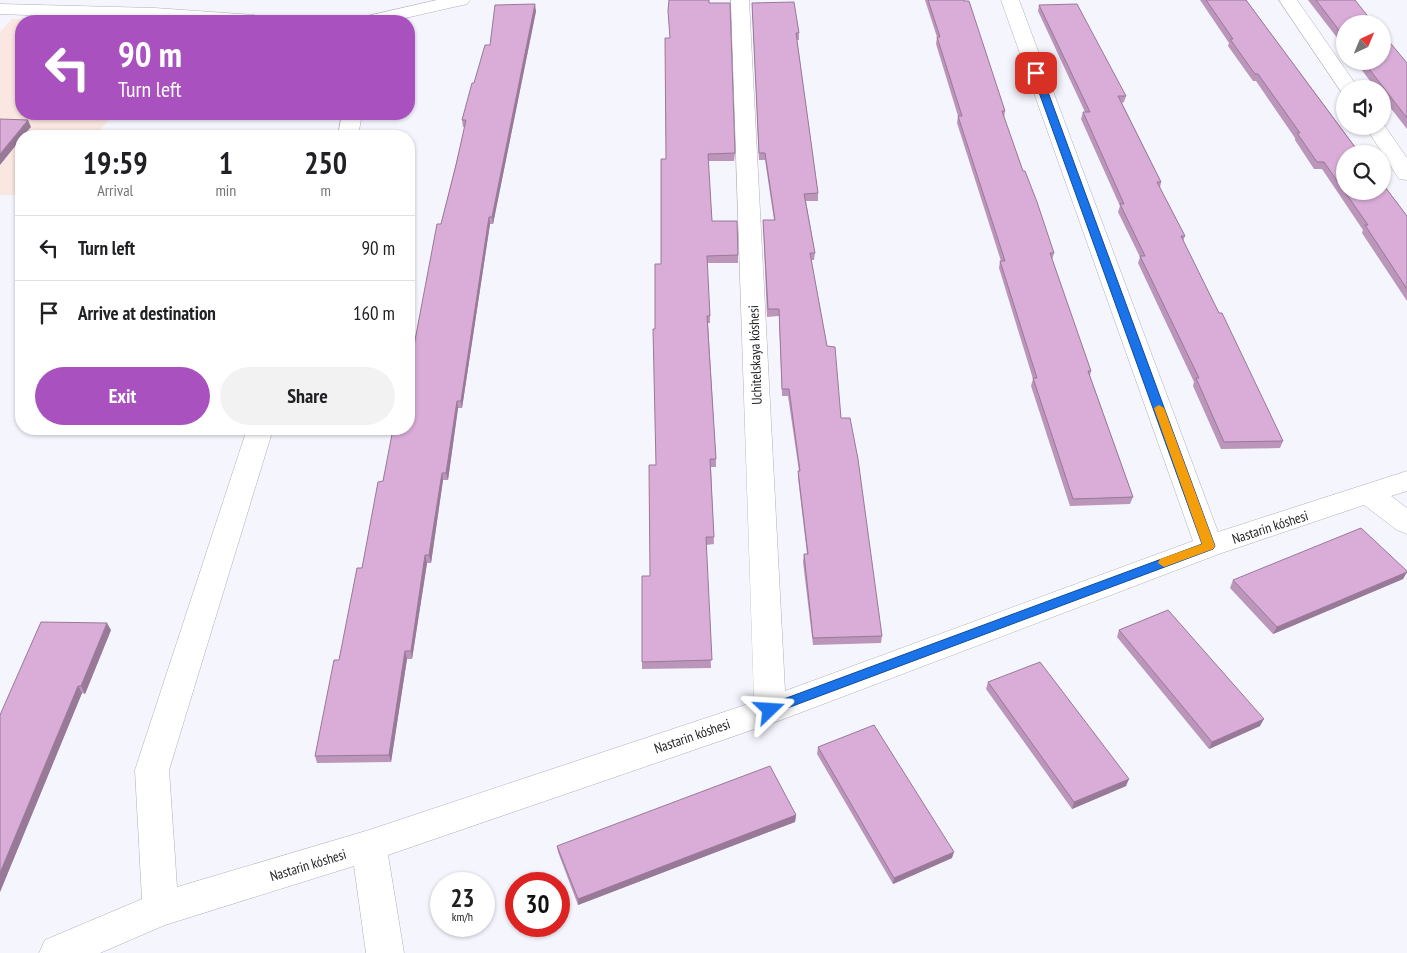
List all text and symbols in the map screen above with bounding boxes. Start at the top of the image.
north arrow [1336,15,1391,70]
map controls [1336,15,1391,200]
text: 90 m [118,31,182,77]
icon: left [35,35,100,100]
pin [1015,52,1057,94]
icon: arrive [1022,59,1050,87]
text: Turn left [118,75,182,103]
button: sound [1336,80,1391,135]
text: 19:59 [83,143,148,182]
text: 1 [219,143,233,182]
text: 250 [304,143,347,182]
button: search [1336,145,1391,200]
text: Arrival [97,180,133,200]
text: min [215,180,236,200]
text: m [320,180,331,200]
icon: left [35,234,63,262]
text: Turn left [78,236,135,260]
text: 90 m [362,236,395,260]
icon: arrive [35,299,63,327]
text: Arrive at destination [78,301,216,325]
text: 160 m [353,301,395,325]
street label: Uchitelskaya kóshesi [744,305,766,405]
button: Exit [35,367,210,425]
button: Share [220,367,395,425]
street label: Nastarin kóshesi [1230,506,1310,548]
position arrow [743,683,795,735]
street label: Nastarin kóshesi [652,715,732,757]
street label: Nastarin kóshesi [268,845,348,885]
speed limit sign: 30 [505,872,570,937]
text: 23 [451,882,474,914]
text: km/h [452,909,473,924]

